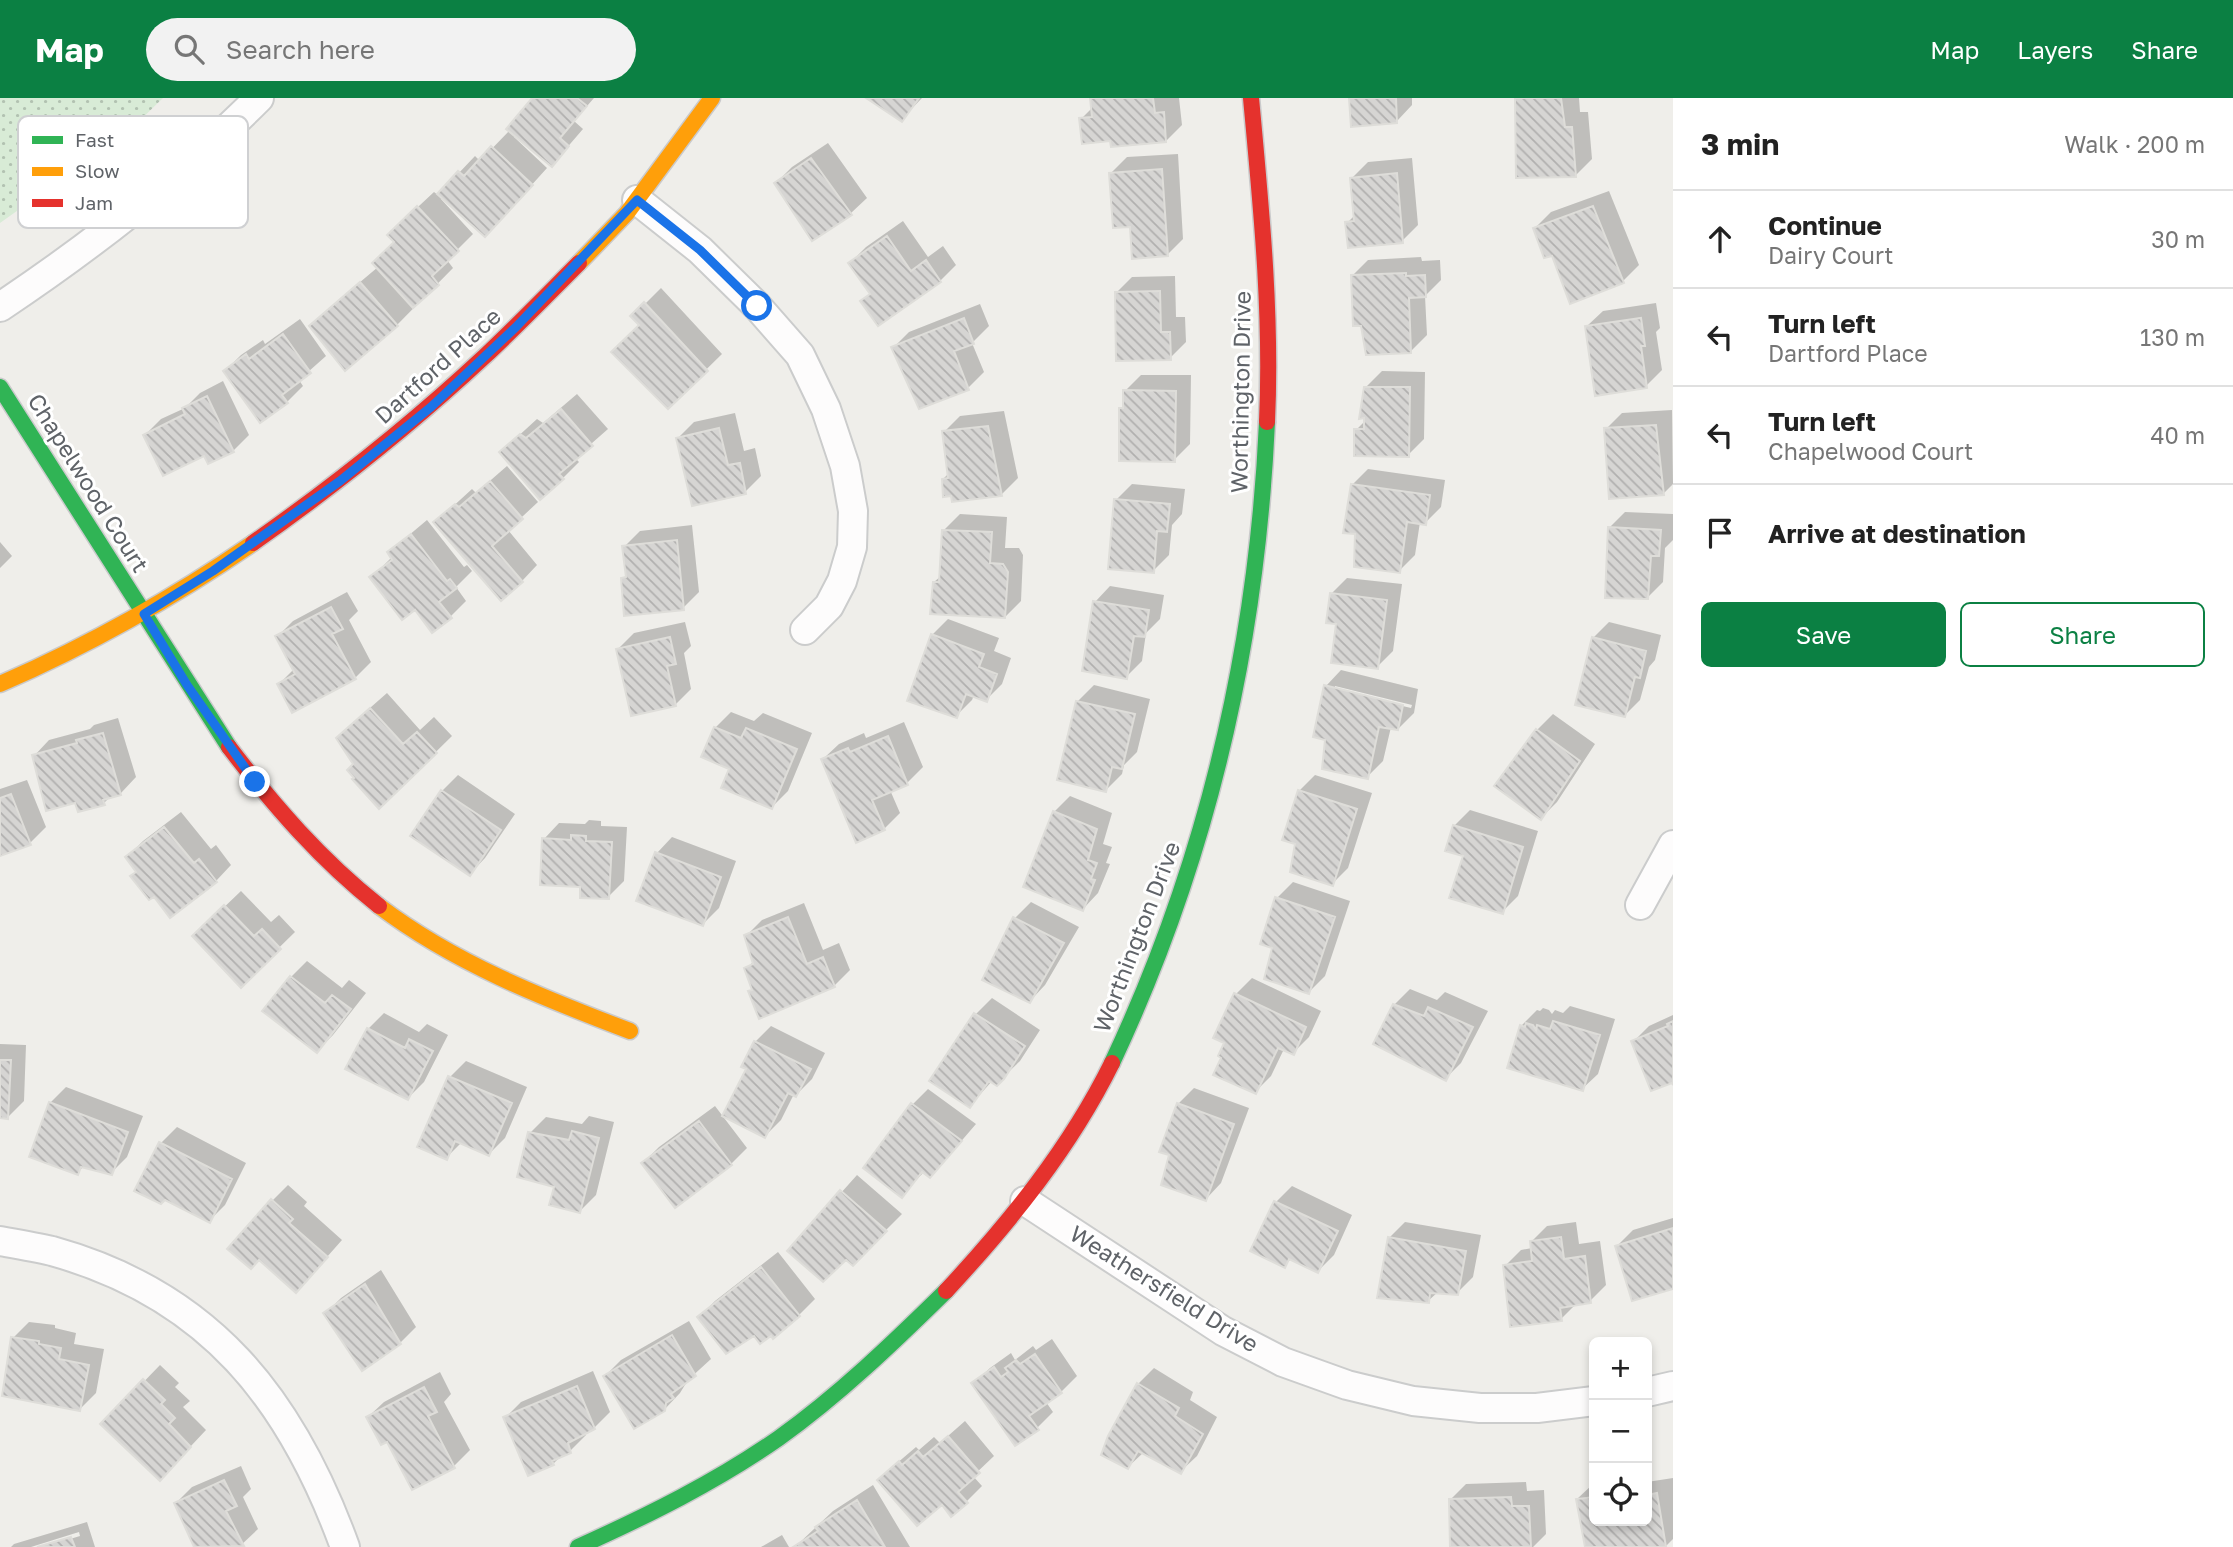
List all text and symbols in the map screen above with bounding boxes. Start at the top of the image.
search box [146,18,636,81]
text: Map [35,30,104,69]
icon: search [170,30,208,68]
text: Search here [226,34,375,65]
text: Map [1930,35,1979,64]
text: Layers [2017,35,2093,64]
text: Share [2131,35,2198,64]
legend [18,116,248,228]
text: 3 min [1701,126,1779,162]
text: Fast [75,128,114,151]
text: Walk · 200 m [2064,130,2205,158]
text: Slow [75,159,120,182]
text: Jam [75,191,113,214]
text: Continue [1768,210,1882,241]
icon: ahead [1701,220,1739,258]
text: 30 m [2151,225,2205,253]
text: Dairy Court [1768,241,1894,269]
route start [741,290,772,321]
street label: Worthington Drive [1224,291,1256,493]
street label: Dartford Place [369,301,506,429]
text: Turn left [1768,308,1876,339]
icon: left [1701,318,1739,356]
text: 130 m [2140,323,2205,351]
text: Dartford Place [1768,339,1928,367]
street label: Chapelwood Court [23,388,155,577]
text: Turn left [1768,406,1876,437]
icon: left [1701,416,1739,454]
text: 40 m [2151,421,2205,449]
text: Chapelwood Court [1768,437,1973,465]
icon: arrive [1701,514,1739,552]
text: Arrive at destination [1768,518,2026,549]
button: Save [1701,602,1946,667]
button: Share [1960,602,2205,667]
route end [239,766,270,797]
street label: Worthington Drive [1087,837,1185,1036]
street label: Weathersfield Drive [1065,1219,1264,1358]
map controls [1589,1337,1652,1526]
button: + [1589,1337,1652,1400]
button: − [1589,1400,1652,1463]
button: locate [1589,1463,1652,1526]

